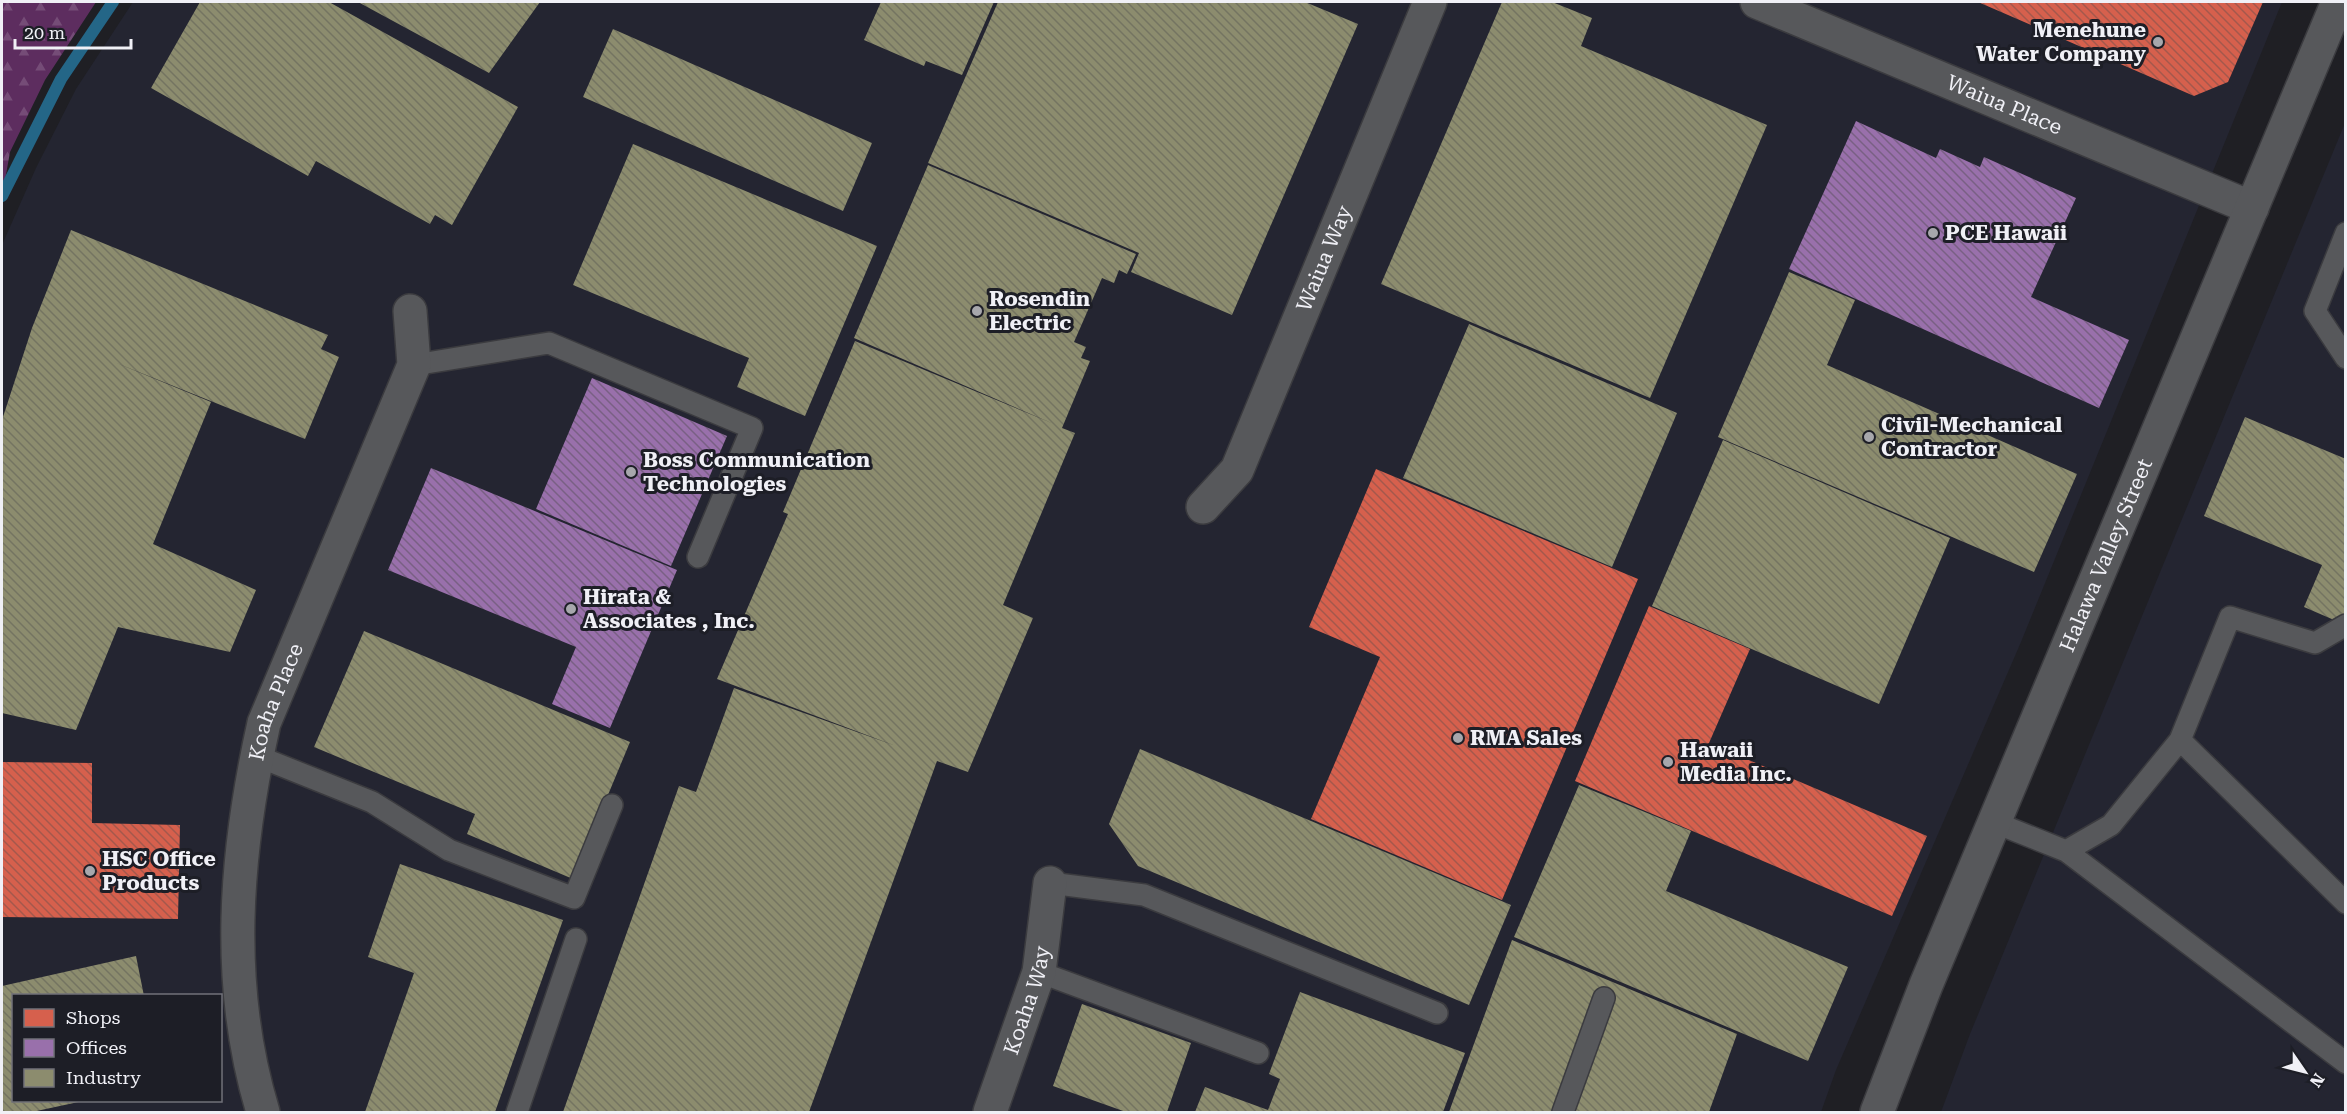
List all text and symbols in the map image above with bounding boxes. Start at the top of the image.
scale bar [15,12,130,50]
place label: Menehune Water Company [1976,18,2146,66]
text: 20 m [24,22,65,43]
marker: Menehune Water Company [2151,35,2165,49]
street label: Waiua Place [1943,70,2066,140]
street label: Waiua Way [1292,202,1357,315]
place label: PCE Hawaii [1945,221,2067,245]
marker: PCE Hawaii [1926,226,1940,240]
place label: Rosendin Electric [989,287,1090,335]
marker: Rosendin Electric [970,304,984,318]
place label: Civil-Mechanical Contractor [1881,413,2062,461]
marker: Civil-Mechanical Contractor [1862,430,1876,444]
place label: Boss Communication Technologies [643,448,870,496]
street label: Halawa Valley Street [2055,455,2157,655]
marker: Boss Communication Technologies [624,465,638,479]
place label: Hirata & Associates , Inc. [583,585,755,633]
marker: Hirata & Associates , Inc. [564,602,578,616]
street label: Koaha Place [244,640,308,763]
place label: RMA Sales [1470,726,1582,750]
marker: RMA Sales [1451,731,1465,745]
place label: Hawaii Media Inc. [1680,738,1792,786]
marker: Hawaii Media Inc. [1661,755,1675,769]
place label: HSC Office Products [102,847,216,895]
marker: HSC Office Products [83,864,97,878]
street label: Koaha Way [999,944,1054,1058]
legend [12,994,222,1102]
text: Shops [66,1007,120,1028]
text: Offices [66,1037,127,1058]
north arrow [2275,1042,2335,1102]
text: Industry [66,1067,141,1088]
text: N [2306,1070,2328,1091]

